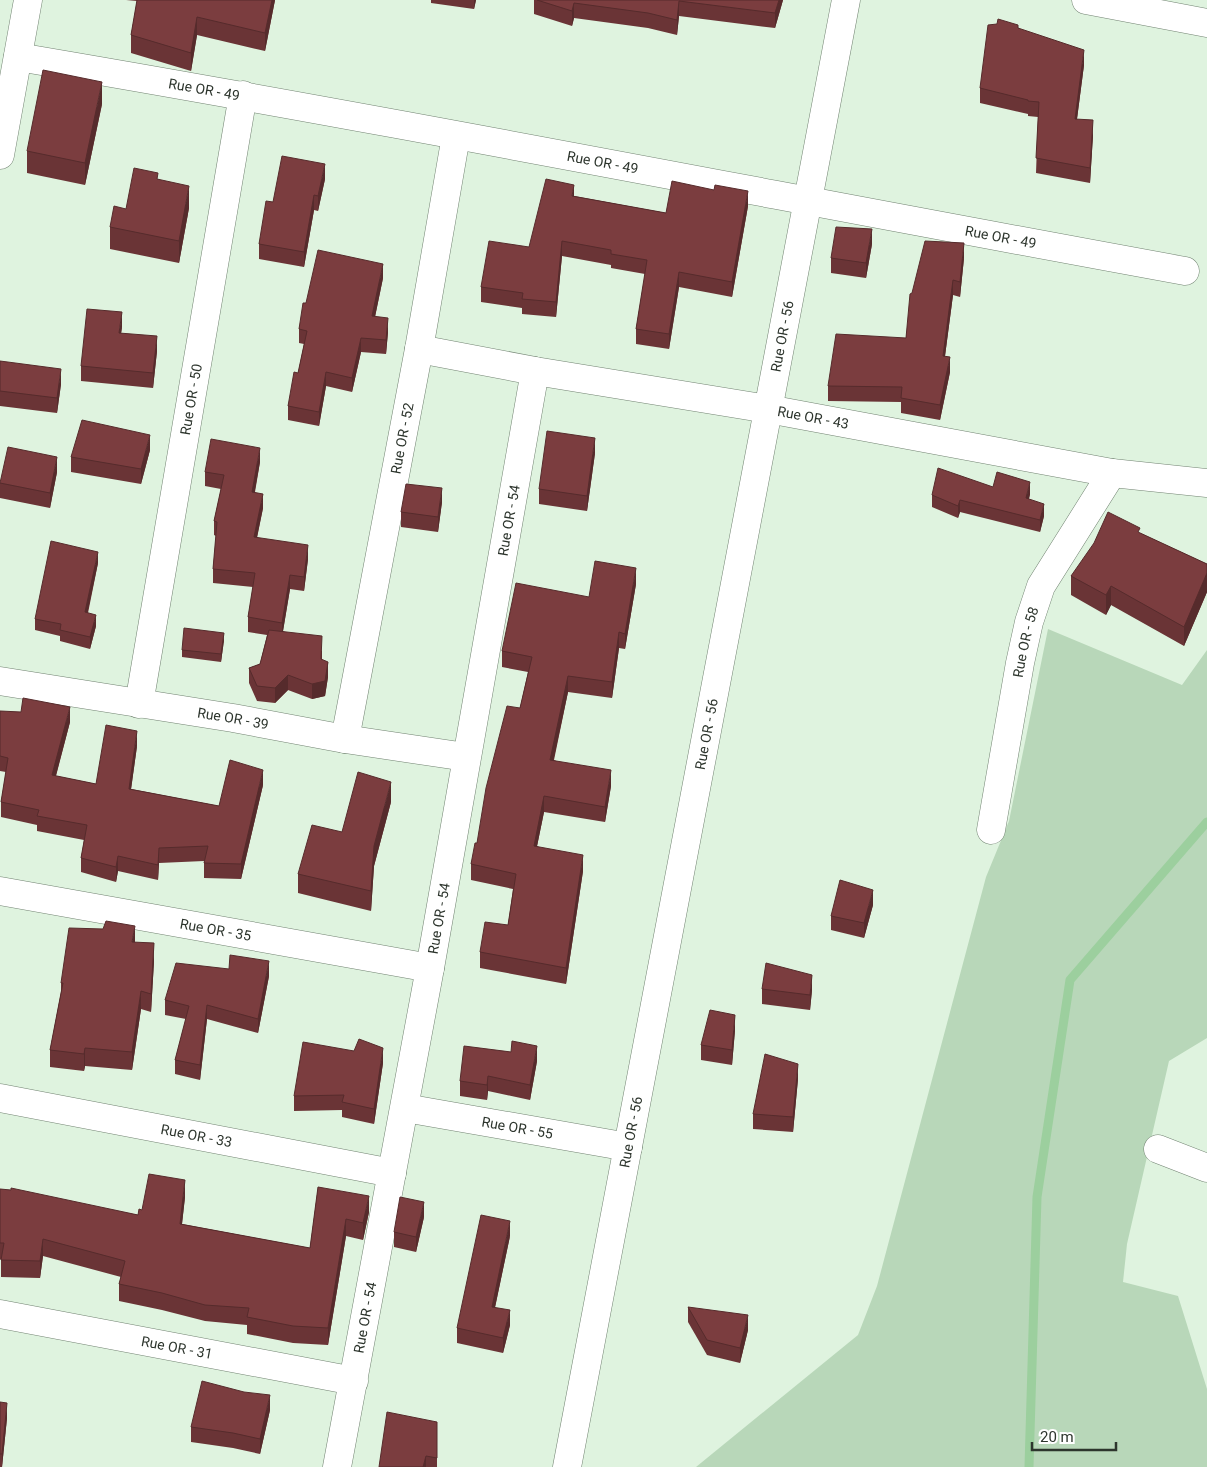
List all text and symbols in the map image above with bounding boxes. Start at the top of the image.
street label: Rue OR - 49 [167,75,241,104]
street label: Rue OR - 49 [566,148,640,177]
street label: Rue OR - 49 [964,222,1038,251]
street label: Rue OR - 56 [767,299,797,373]
street label: Rue OR - 50 [177,362,205,436]
street label: Rue OR - 52 [387,401,417,475]
street label: Rue OR - 43 [776,403,850,432]
street label: Rue OR - 54 [495,483,523,557]
street label: Rue OR - 58 [1010,605,1042,679]
street label: Rue OR - 56 [692,697,721,771]
street label: Rue OR - 39 [196,704,270,733]
street label: Rue OR - 54 [425,881,453,955]
street label: Rue OR - 35 [179,915,253,944]
street label: Rue OR - 56 [616,1095,645,1169]
street label: Rue OR - 55 [480,1114,554,1142]
street label: Rue OR - 33 [159,1121,233,1150]
street label: Rue OR - 54 [350,1281,379,1355]
street label: Rue OR - 31 [140,1333,214,1362]
scale bar [1032,1420,1116,1452]
text: 20 m [1040,1428,1074,1446]

